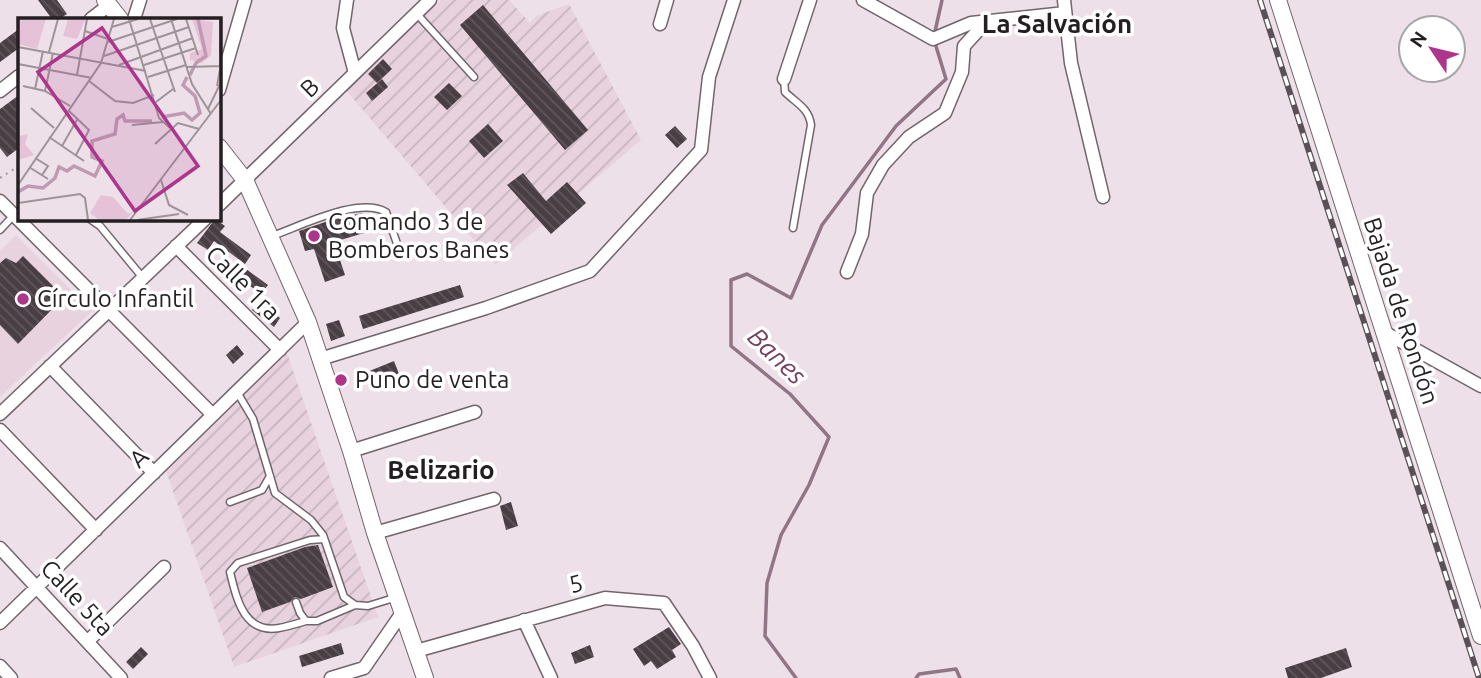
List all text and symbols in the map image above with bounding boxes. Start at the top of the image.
district label: La Salvación [982,9,1132,38]
north arrow [1397,14,1467,84]
inset map [18,18,220,220]
text: N [1405,27,1431,51]
street label: B [295,73,325,103]
place label: Comando 3 de Bomberos Banes [328,208,509,263]
street label: Bajada de Rondón [1359,214,1444,408]
marker: Comando 3 de Bomberos Banes [306,228,322,244]
street label: Calle 1ra [201,240,286,325]
place label: Círculo Infantil [37,285,194,312]
marker: Círculo Infantil [15,291,31,307]
water label: Banes [743,321,812,390]
place label: Puno de venta [355,366,509,393]
marker: Puno de venta [333,372,349,388]
street label: A [124,442,154,473]
district label: Belizario [387,455,495,484]
street label: Calle 5ta [36,554,119,641]
street label: 5 [566,569,586,598]

